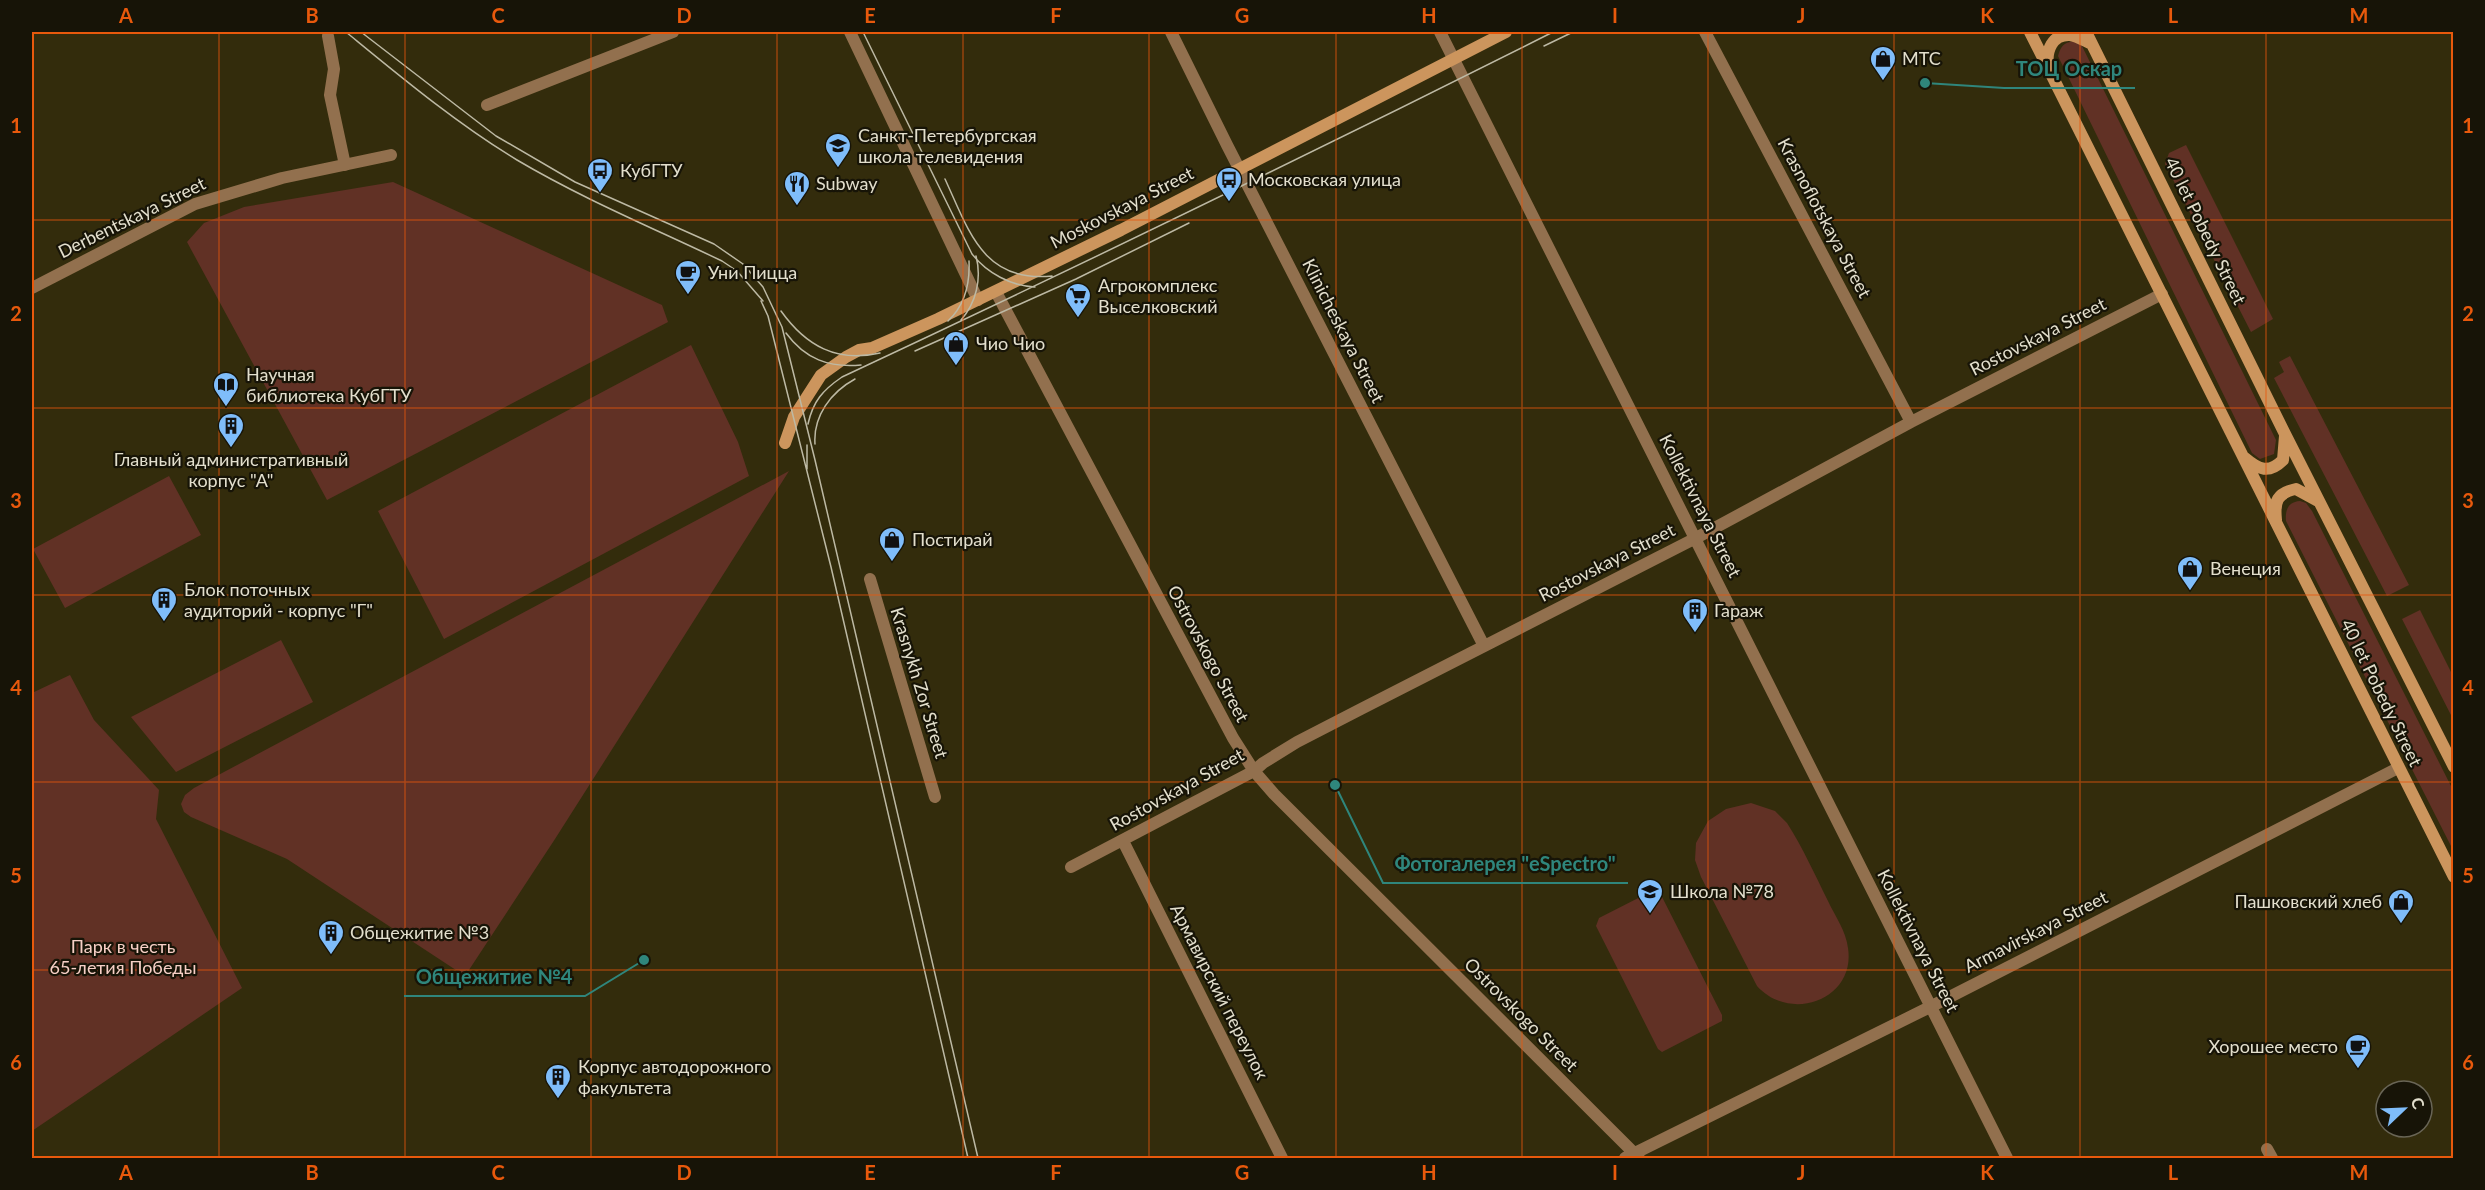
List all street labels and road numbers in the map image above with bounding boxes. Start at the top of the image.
street label: Krasnoflotskaya Street [1773,134,1877,302]
street label: 40 let Pobedy Street [2161,153,2251,308]
street label: Moskovskaya Street [1046,161,1197,253]
street label: Derbentskaya Street [54,172,209,262]
street label: Klinicheskaya Street [1298,255,1390,407]
street label: Rostovskaya Street [1966,292,2110,380]
street label: Kollektivnaya Street [1655,430,1747,581]
street label: Rostovskaya Street [1535,518,1679,606]
street label: Ostrovskogo Street [1164,581,1254,726]
street label: Krasnykh Zor Street [887,605,954,761]
street label: 40 let Pobedy Street [2337,615,2427,770]
street label: Rostovskaya Street [1106,743,1248,835]
street label: Kollektivnaya Street [1873,865,1965,1016]
street label: Armavirskaya Street [1960,885,2111,977]
street label: Армавирский переулок [1166,900,1274,1084]
street label: Ostrovskogo Street [1460,953,1584,1076]

